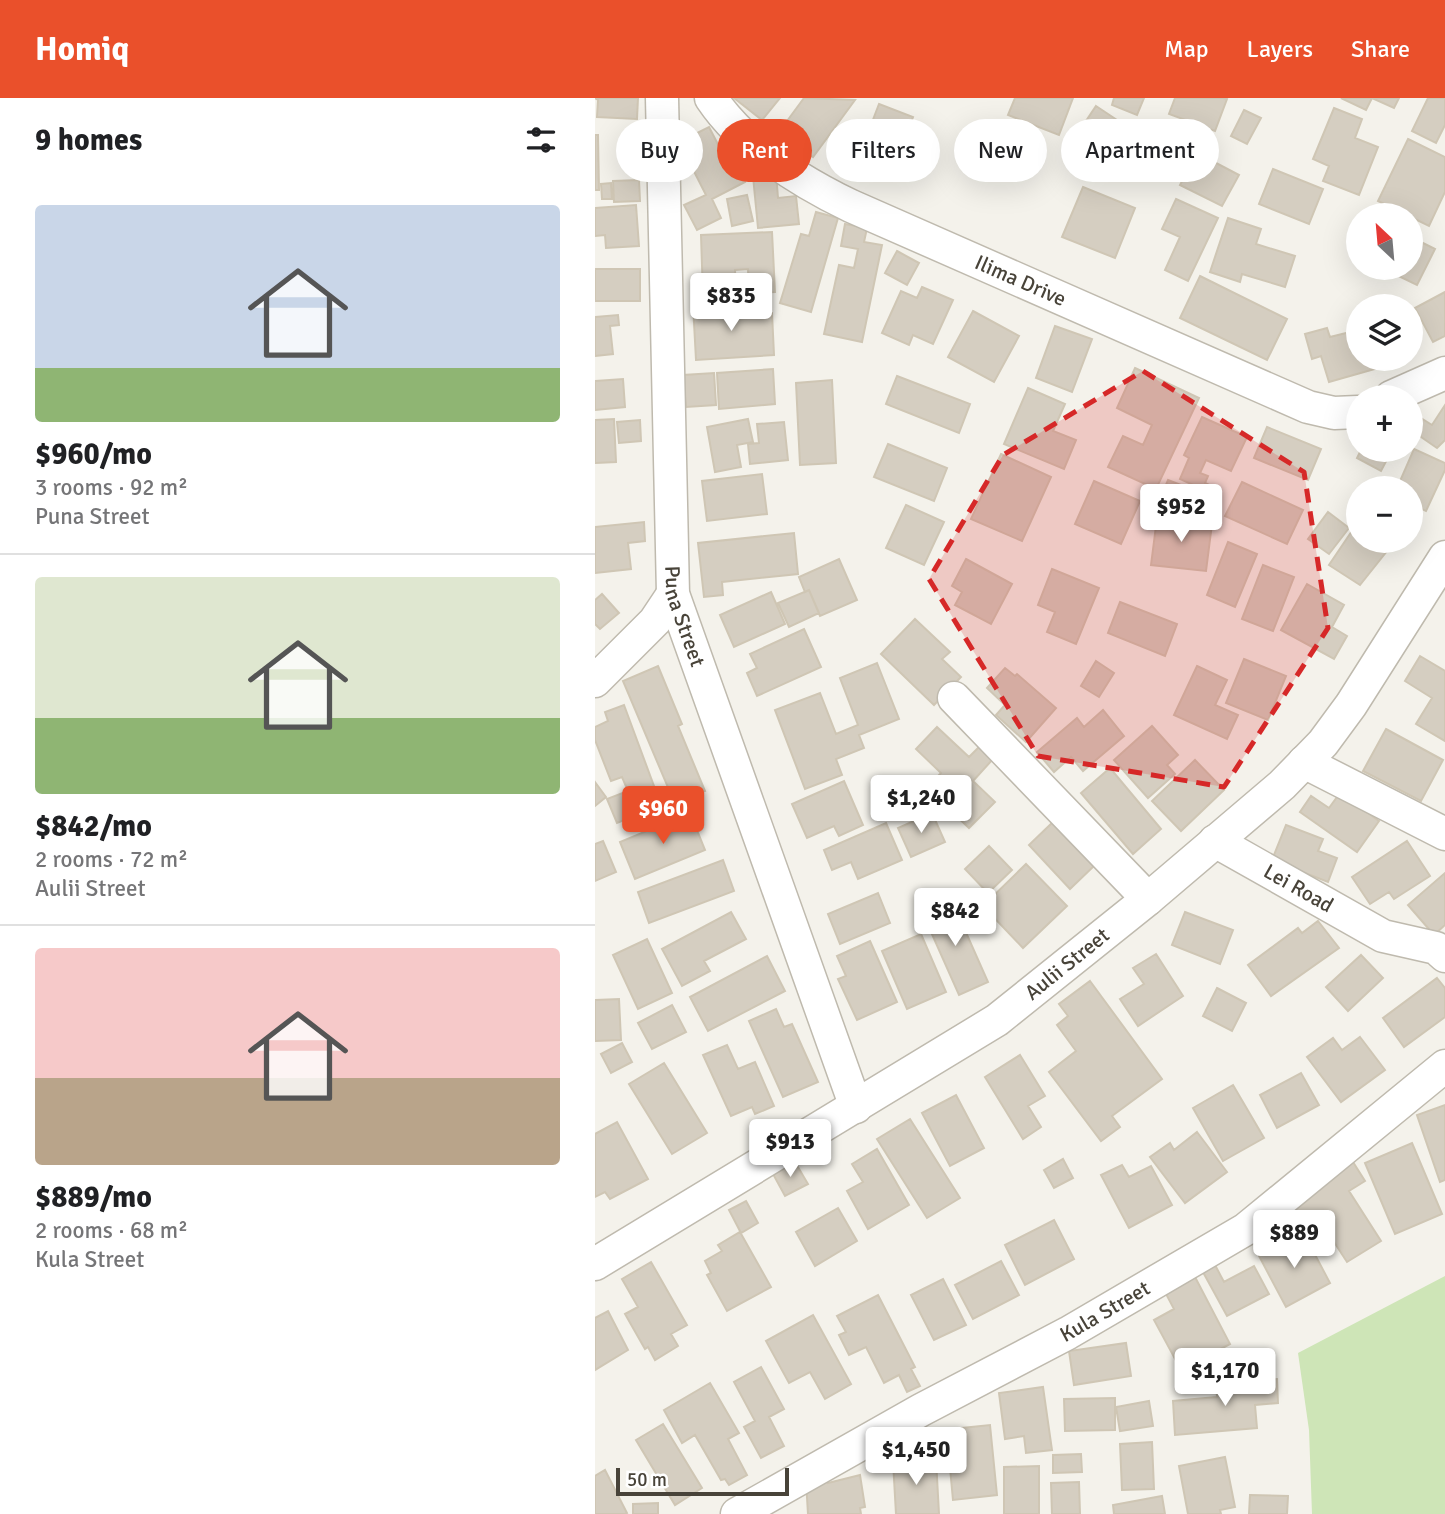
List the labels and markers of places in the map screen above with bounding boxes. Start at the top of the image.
pin: $835 [690,274,772,333]
pin: $952 [1140,484,1222,544]
pin: $1,240 [864,776,978,835]
pin: $960 [622,786,704,846]
pin: $842 [914,888,996,948]
pin: $913 [749,1119,831,1179]
pin: $889 [1253,1210,1335,1270]
pin: $1,170 [1168,1348,1282,1408]
pin: $1,450 [859,1428,973,1487]

